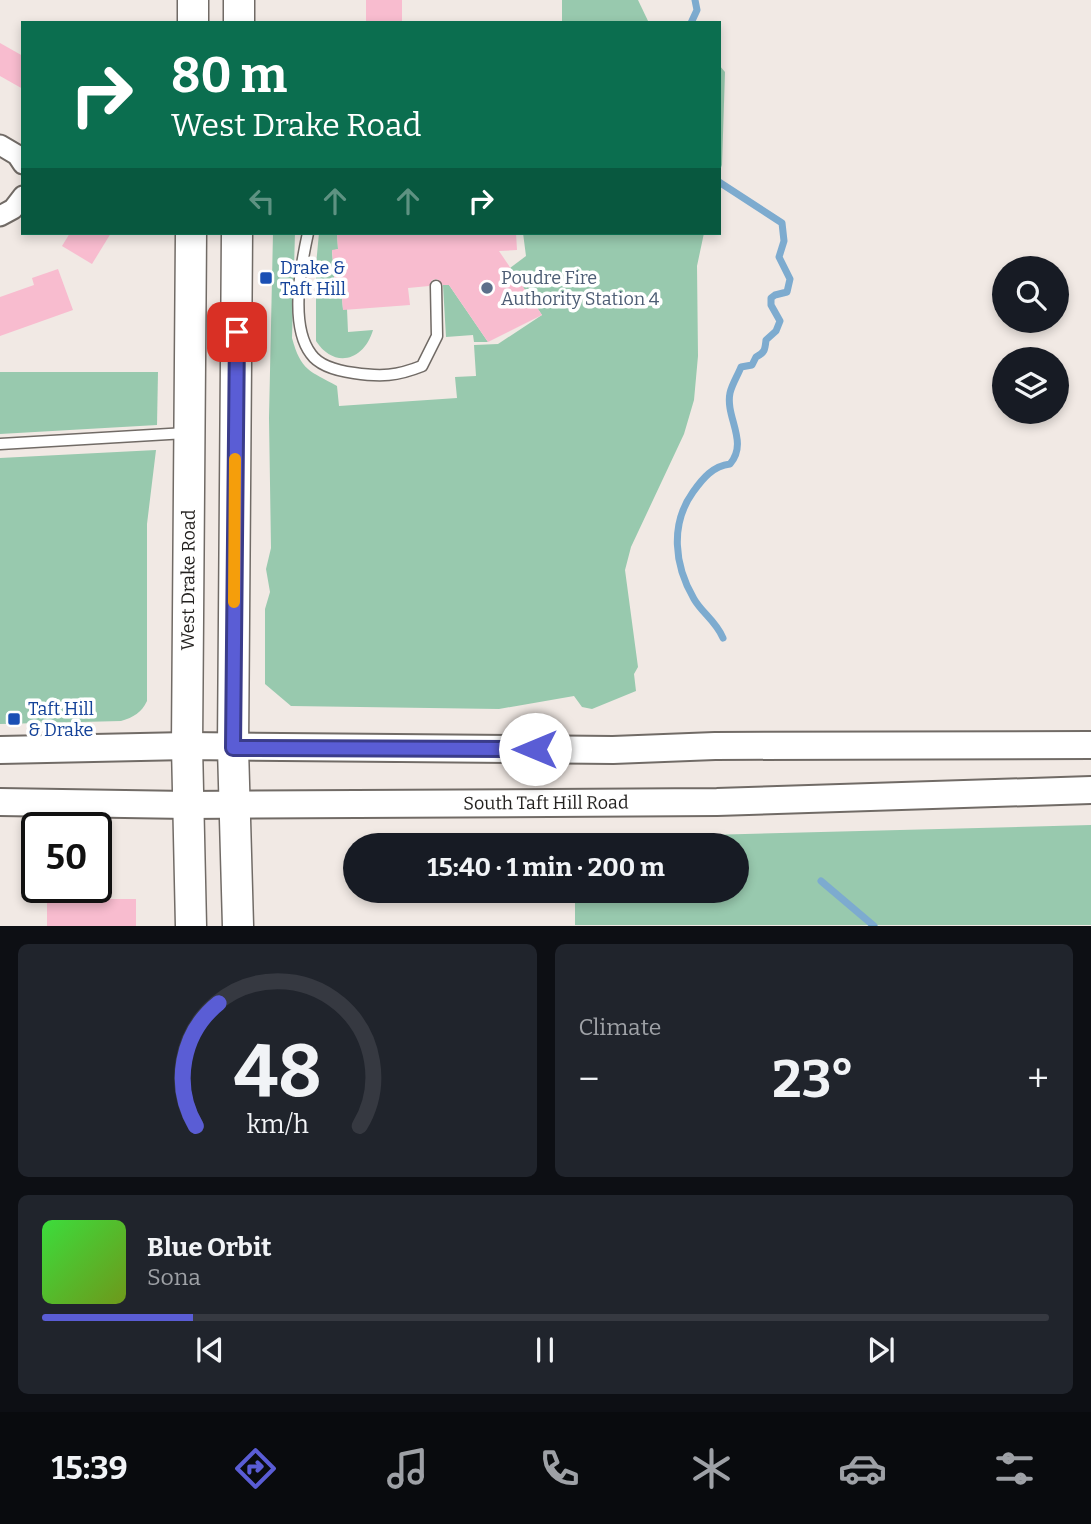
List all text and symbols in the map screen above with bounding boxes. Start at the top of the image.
text: 80 m [171,46,287,105]
icon: right [56,49,147,140]
text: West Drake Road [171,106,421,144]
icon: left [243,182,281,220]
icon: ahead [316,182,354,220]
icon: ahead [389,182,427,220]
icon: right [462,182,500,220]
map controls [992,256,1069,424]
button: search [992,256,1069,333]
place label: Drake & Taft Hill [280,257,346,300]
place label: Poudre Fire Authority Station 4 [501,267,660,310]
marker: Drake & Taft Hill [258,270,274,286]
marker: Poudre Fire Authority Station 4 [479,280,495,296]
pin [207,302,267,362]
icon: arrive [218,313,256,351]
button: layers [992,347,1069,424]
street label: West Drake Road [177,509,200,651]
place label: Taft Hill & Drake [28,698,94,741]
marker: Taft Hill & Drake [6,711,22,727]
position arrow [498,712,572,786]
street label: South Taft Hill Road [463,791,629,814]
speed limit sign: 50 [21,812,112,903]
text: 15:40 · 1 min · 200 m [427,852,665,883]
text: Climate [579,1013,661,1041]
text: 48 [233,1029,321,1116]
text: 23° [772,1048,854,1111]
text: − [579,1056,599,1102]
text: + [1027,1056,1049,1102]
text: km/h [246,1110,309,1140]
text: Blue Orbit [147,1232,271,1263]
text: Sona [147,1263,201,1291]
icon: previous [191,1331,229,1369]
icon: pause [526,1331,564,1369]
icon: next [862,1331,900,1369]
icon: directions [231,1444,280,1493]
icon: music [383,1444,432,1493]
icon: phone [535,1444,584,1493]
icon: climate [687,1444,736,1493]
icon: car [838,1444,887,1493]
icon: filters [990,1444,1039,1493]
text: 15:39 [51,1449,128,1487]

